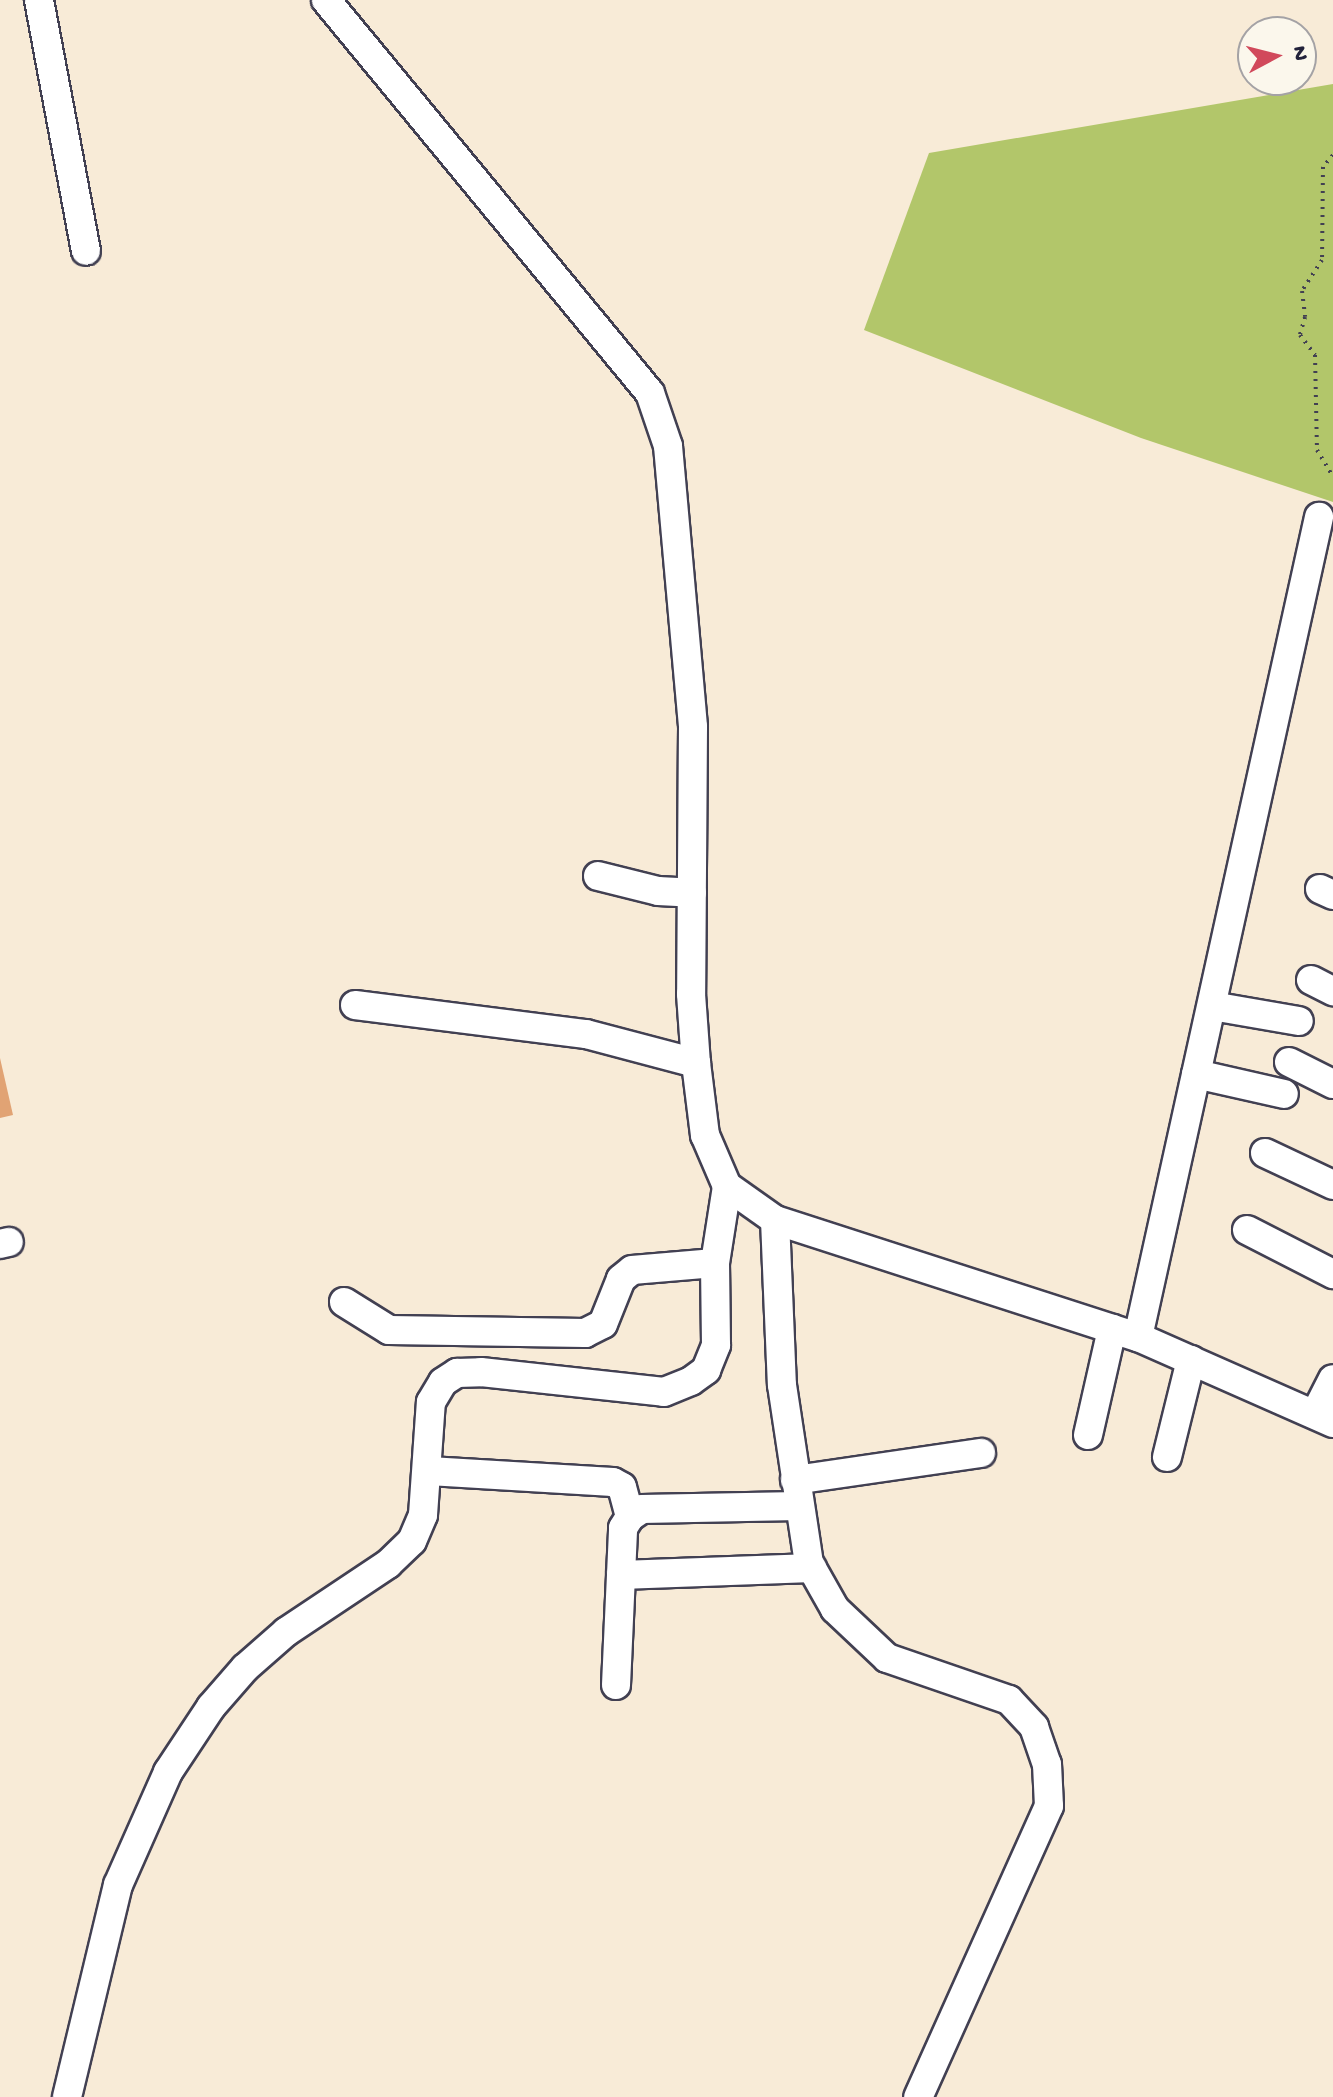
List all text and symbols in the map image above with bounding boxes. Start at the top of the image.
north arrow [1237,16,1317,96]
text: N [1285,45,1313,62]

